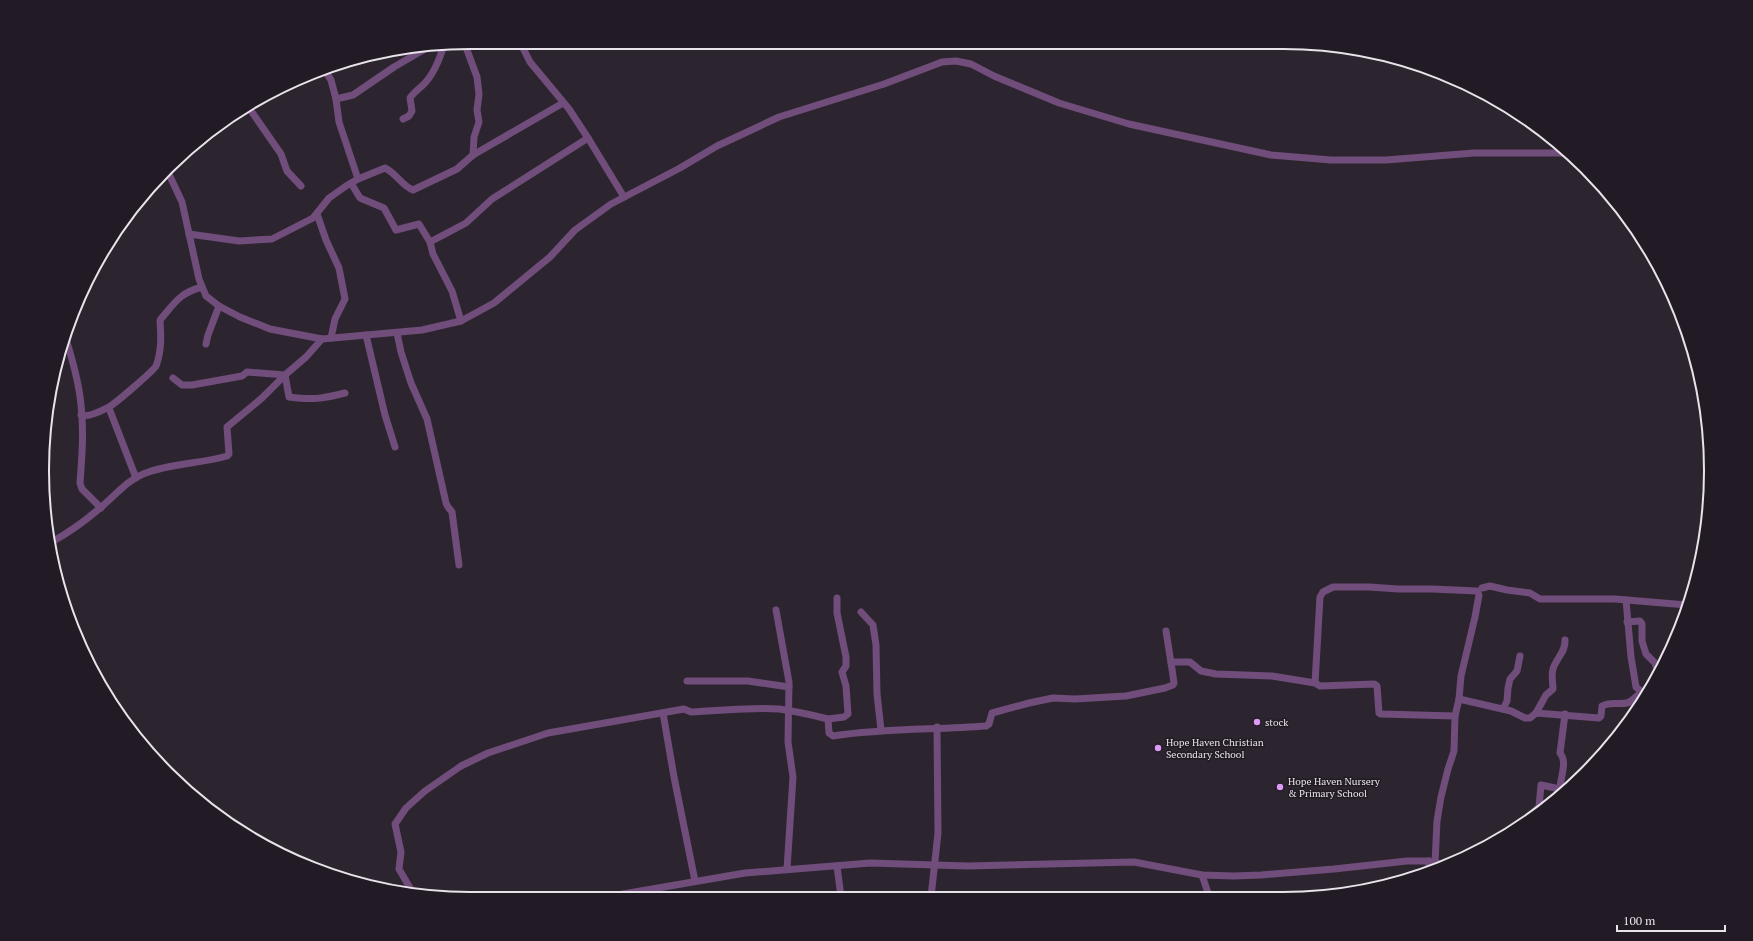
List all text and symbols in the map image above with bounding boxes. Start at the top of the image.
place label: stock [1265,716,1289,729]
marker: stock [1252,717,1262,727]
place label: Hope Haven Christian Secondary School [1166,736,1264,761]
marker: Hope Haven Christian Secondary School [1153,743,1163,753]
place label: Hope Haven Nursery & Primary School [1288,775,1381,800]
marker: Hope Haven Nursery & Primary School [1275,782,1285,792]
scale bar [1617,907,1725,933]
text: 100 m [1623,913,1656,928]

